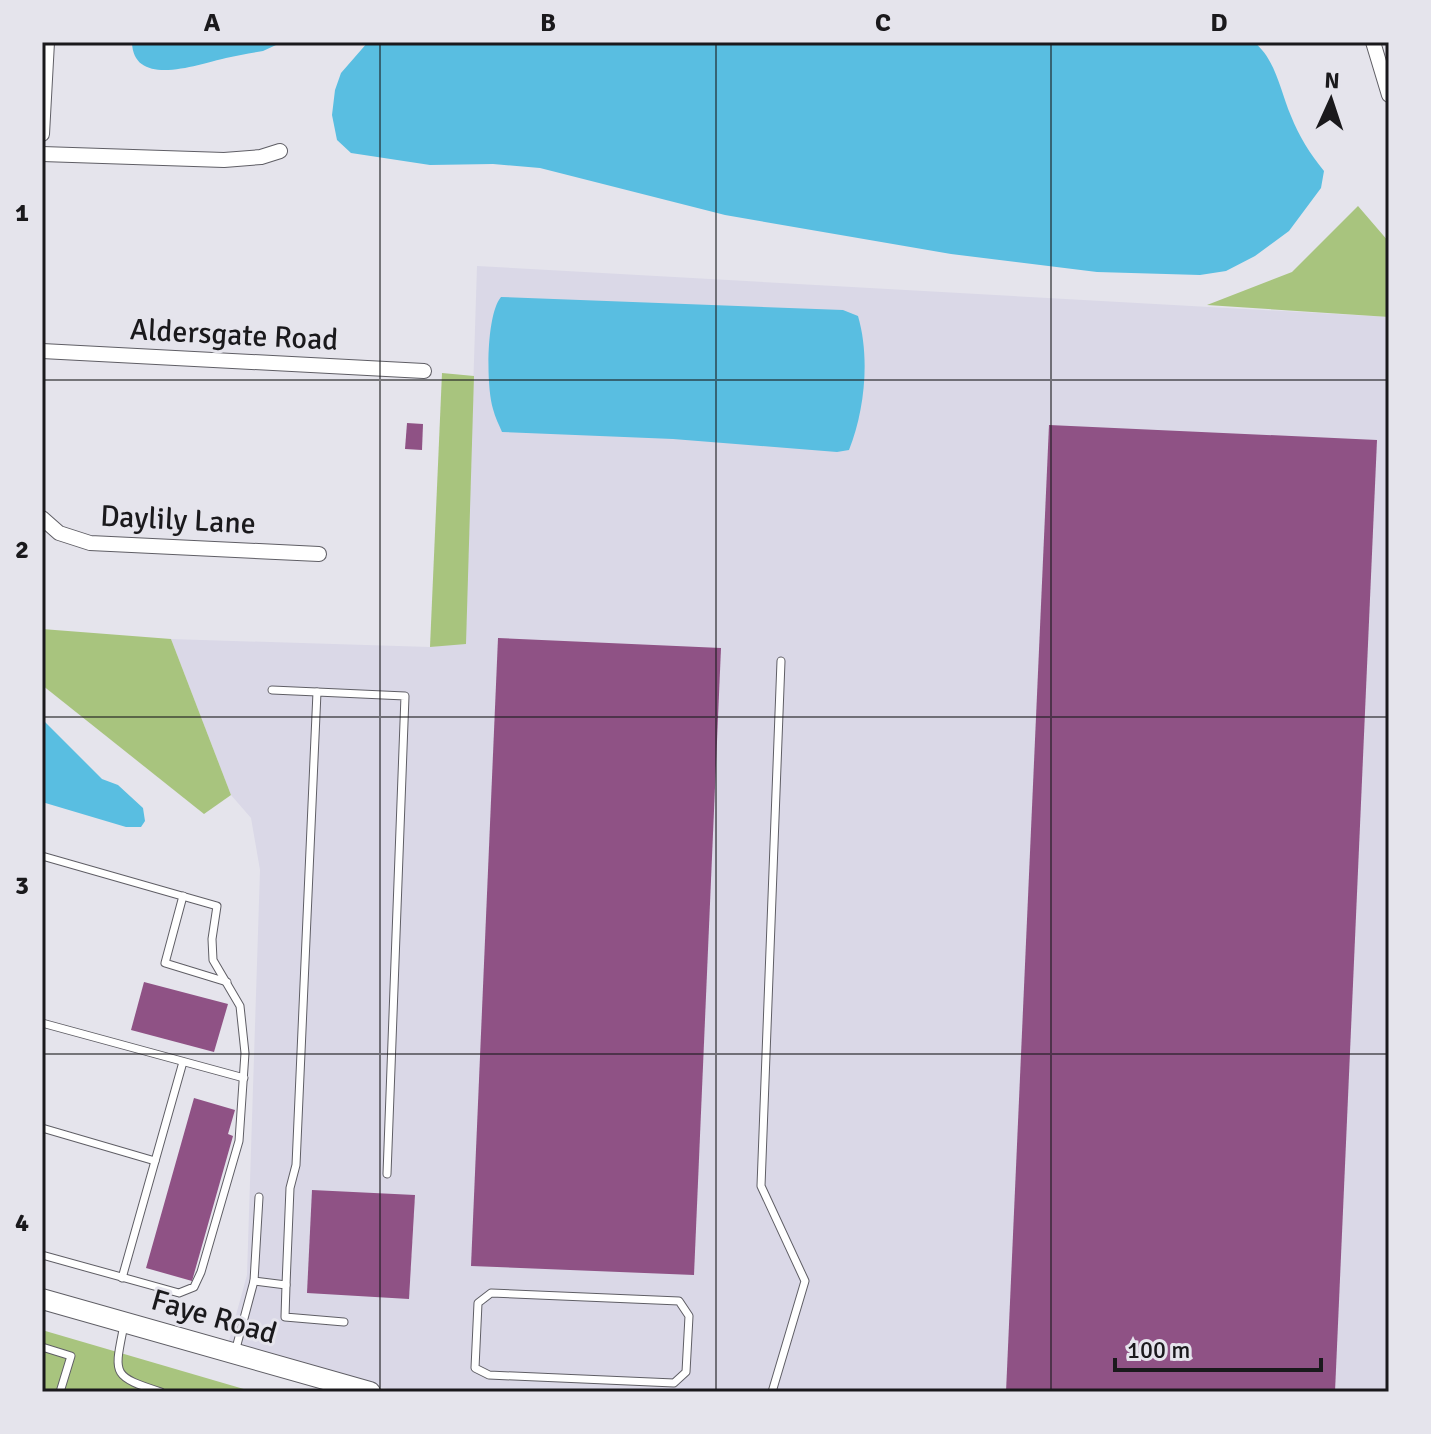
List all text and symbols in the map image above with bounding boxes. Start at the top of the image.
text: A [204,7,221,39]
text: B [540,7,556,39]
text: C [875,7,891,39]
text: D [1210,7,1228,39]
north arrow [1291,60,1371,140]
text: N [1324,67,1340,94]
text: 1 [15,197,29,229]
street label: Aldersgate Road [129,311,339,359]
street label: Daylily Lane [99,497,257,543]
text: 2 [15,534,29,566]
text: 3 [15,870,29,902]
text: 4 [15,1207,29,1239]
street label: Faye Road [147,1281,281,1353]
scale bar [1115,1322,1321,1372]
text: 100 m [1127,1335,1190,1365]

